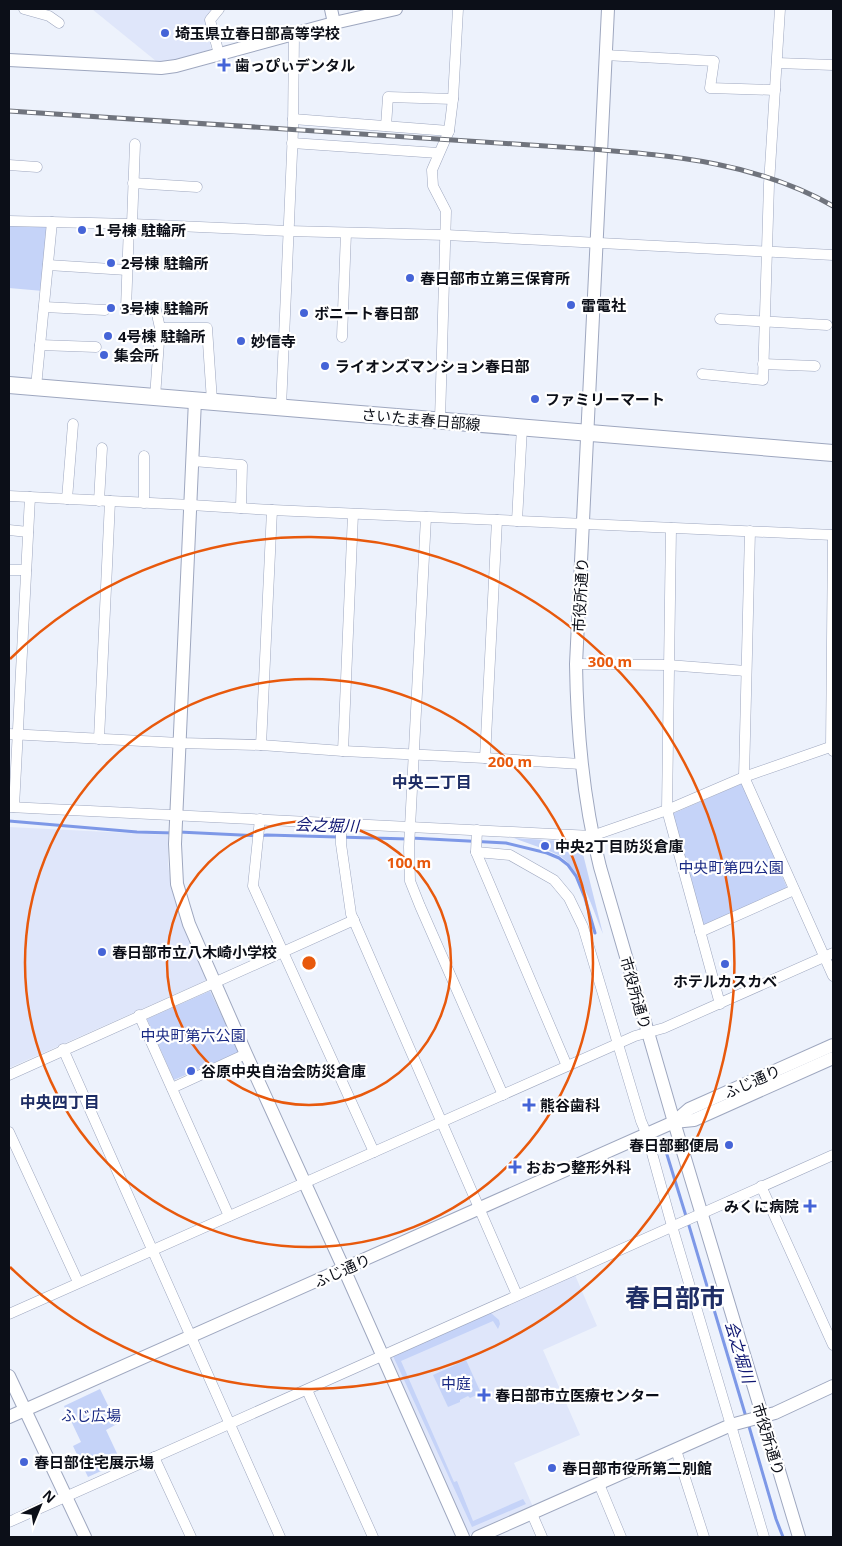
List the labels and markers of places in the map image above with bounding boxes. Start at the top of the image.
place label: 埼玉県立春日部高等学校 [175,23,340,43]
marker: 埼玉県立春日部高等学校 [159,27,171,39]
place label: 歯っぴぃデンタル [235,55,355,75]
marker: 歯っぴぃデンタル [217,58,231,72]
place label: １号棟 駐輪所 [92,220,186,240]
marker: １号棟 駐輪所 [76,224,88,236]
place label: 2号棟 駐輪所 [121,253,208,273]
marker: 2号棟 駐輪所 [105,257,117,269]
place label: 春日部市立第三保育所 [420,268,570,288]
marker: 春日部市立第三保育所 [404,272,416,284]
place label: 雷電社 [581,295,626,315]
place label: 3号棟 駐輪所 [121,298,208,318]
marker: 雷電社 [565,299,577,311]
marker: 3号棟 駐輪所 [105,302,117,314]
place label: ボニート春日部 [314,303,419,323]
marker: ボニート春日部 [298,307,310,319]
place label: 4号棟 駐輪所 [118,326,205,346]
marker: 4号棟 駐輪所 [102,330,114,342]
place label: 妙信寺 [251,331,296,351]
marker: 妙信寺 [235,335,247,347]
place label: 集会所 [113,345,159,365]
marker: 集会所 [98,349,110,361]
place label: ライオンズマンション春日部 [335,356,530,376]
marker: ライオンズマンション春日部 [319,360,331,372]
place label: ファミリーマート [545,389,665,409]
marker: ファミリーマート [529,393,541,405]
place label: 中央2丁目防災倉庫 [555,836,684,856]
marker: 中央2丁目防災倉庫 [539,840,551,852]
place label: 春日部市立八木崎小学校 [112,942,277,962]
marker: 春日部市立八木崎小学校 [96,946,108,958]
centre of rings [300,954,318,972]
marker: ホテルカスカベ [719,958,731,970]
place label: ホテルカスカベ [673,971,777,991]
place label: 谷原中央自治会防災倉庫 [201,1061,366,1081]
marker: 谷原中央自治会防災倉庫 [185,1065,197,1077]
place label: 熊谷歯科 [540,1095,600,1115]
marker: 熊谷歯科 [522,1098,536,1112]
place label: 春日部郵便局 [629,1135,719,1155]
marker: 春日部郵便局 [723,1139,735,1151]
place label: おおつ整形外科 [526,1157,631,1177]
marker: おおつ整形外科 [508,1160,522,1174]
place label: みくに病院 [724,1196,799,1216]
marker: みくに病院 [803,1199,817,1213]
place label: 春日部市立医療センター [495,1385,660,1405]
marker: 春日部市立医療センター [477,1388,491,1402]
place label: 春日部住宅展示場 [34,1452,154,1472]
marker: 春日部住宅展示場 [18,1456,30,1468]
place label: 春日部市役所第二別館 [562,1458,712,1478]
marker: 春日部市役所第二別館 [546,1462,558,1474]

